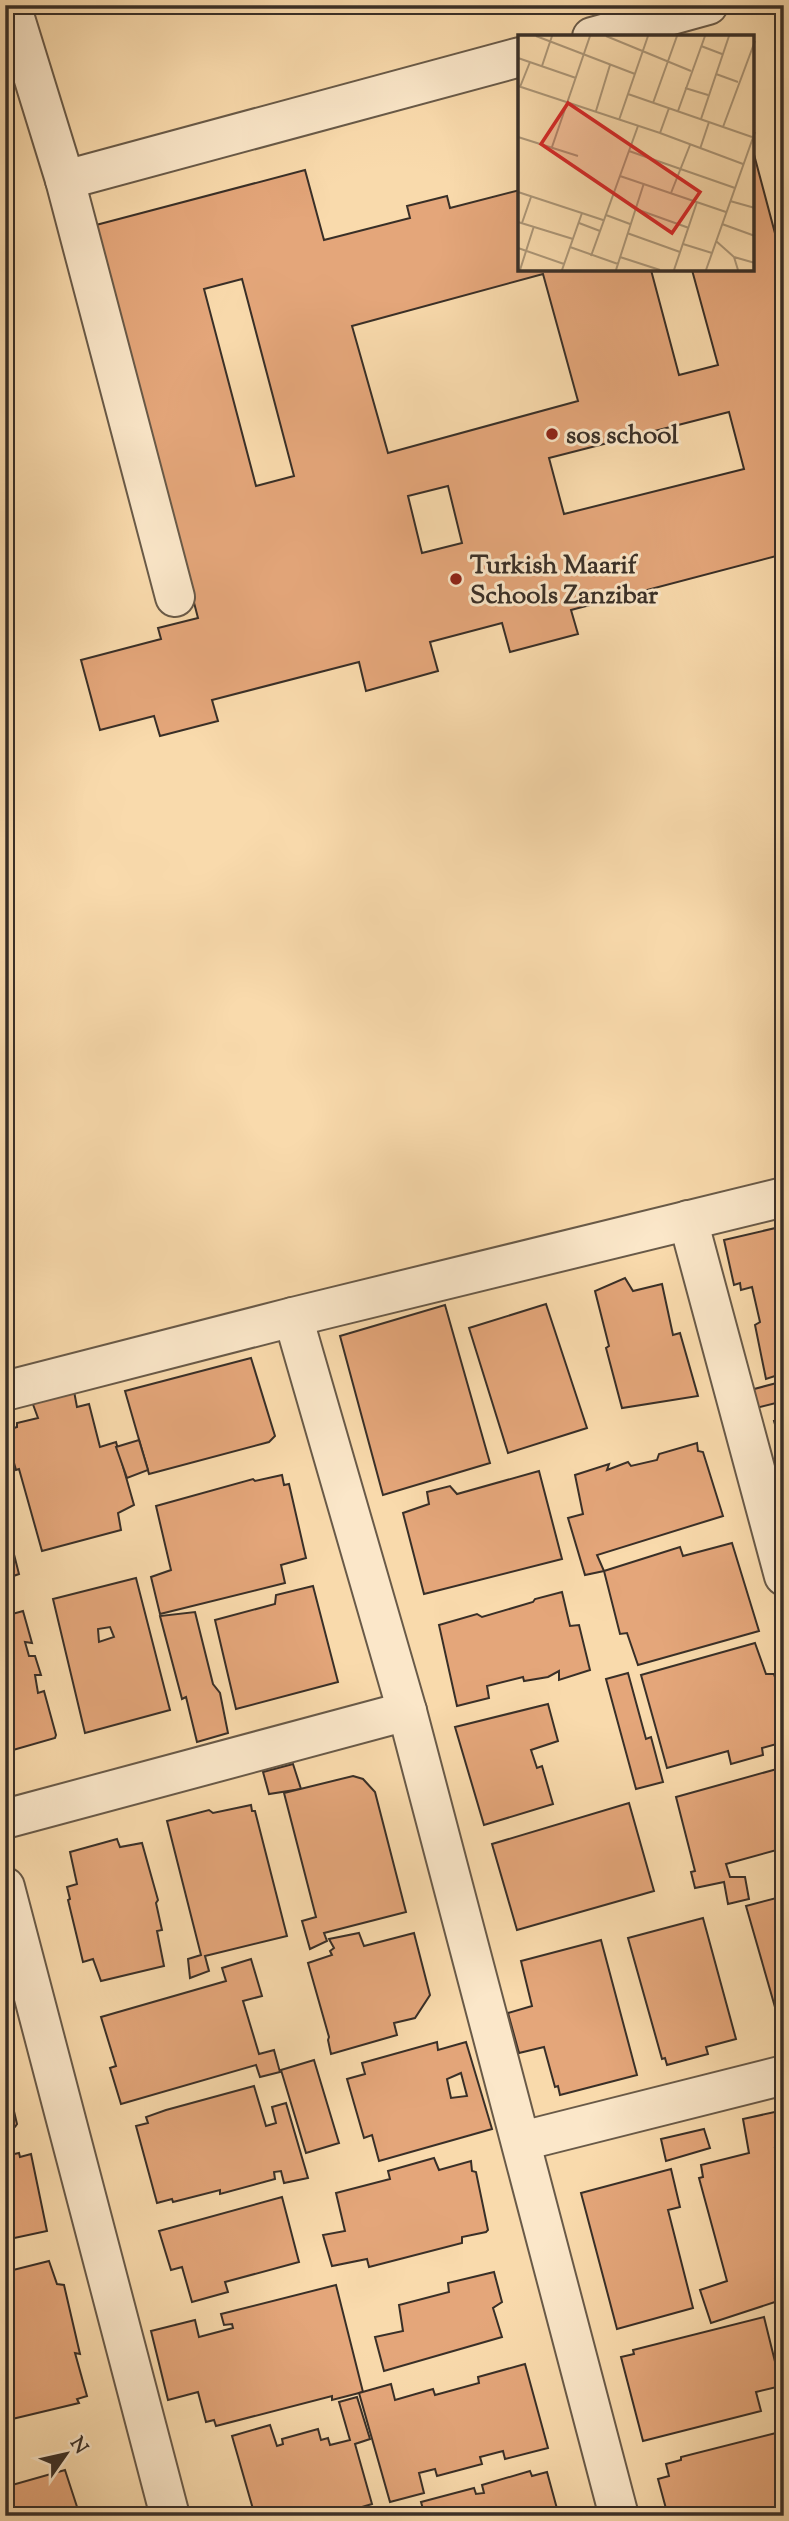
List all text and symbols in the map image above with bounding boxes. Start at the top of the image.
inset map [518,35,754,271]
place label: sos school [566,418,679,455]
marker: sos school [544,426,560,442]
place label: Turkish Maarif Schools Zanzibar [470,548,658,615]
marker: Turkish Maarif Schools Zanzibar [448,571,464,587]
north arrow [32,2420,102,2490]
text: N [63,2432,93,2460]

